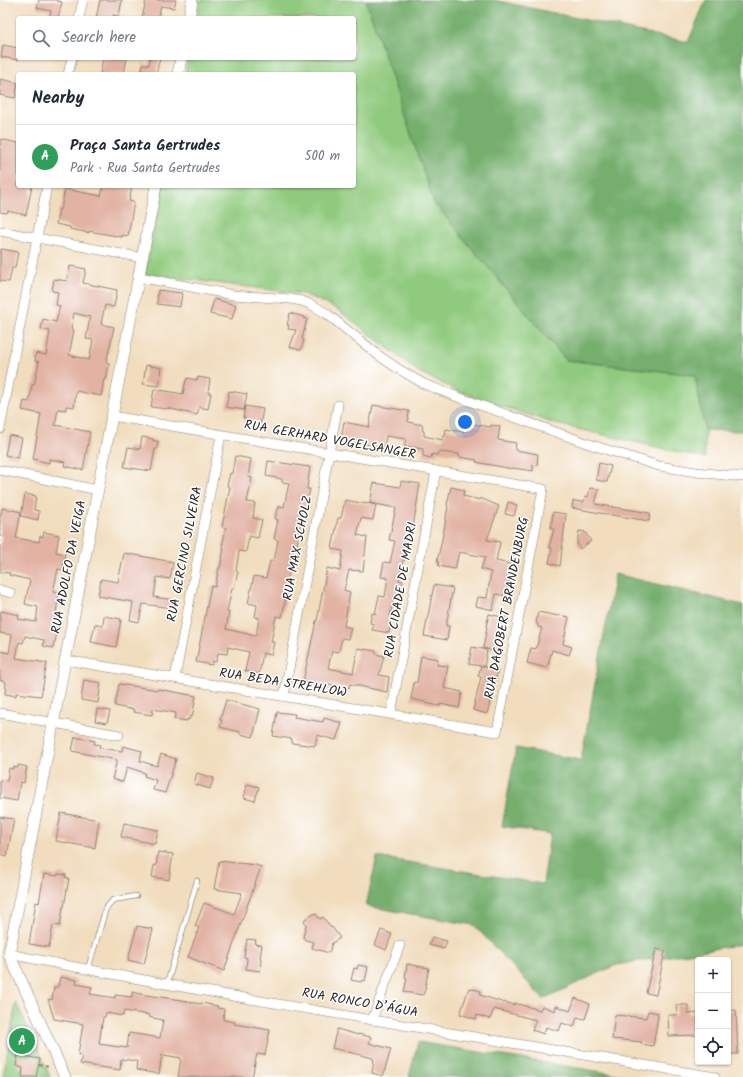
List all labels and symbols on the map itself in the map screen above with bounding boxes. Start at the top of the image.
your location [455,412,475,432]
street label: RUA GERHARD VOGELSANGER [243,415,418,465]
street label: RUA GERCINO SILVEIRA [162,484,208,623]
street label: RUA MAX SCHOLZ [278,494,318,602]
street label: RUA ADOLFO DA VEIGA [46,498,92,636]
street label: RUA DAGOBERT BRANDENBURG [479,515,535,701]
street label: RUA CIDADE DE MADRI [379,521,423,659]
street label: RUA BEDA STREHLOW [218,663,348,703]
street label: RUA RONCO D’ÁGUA [300,982,420,1024]
pin: A [9,1026,35,1056]

